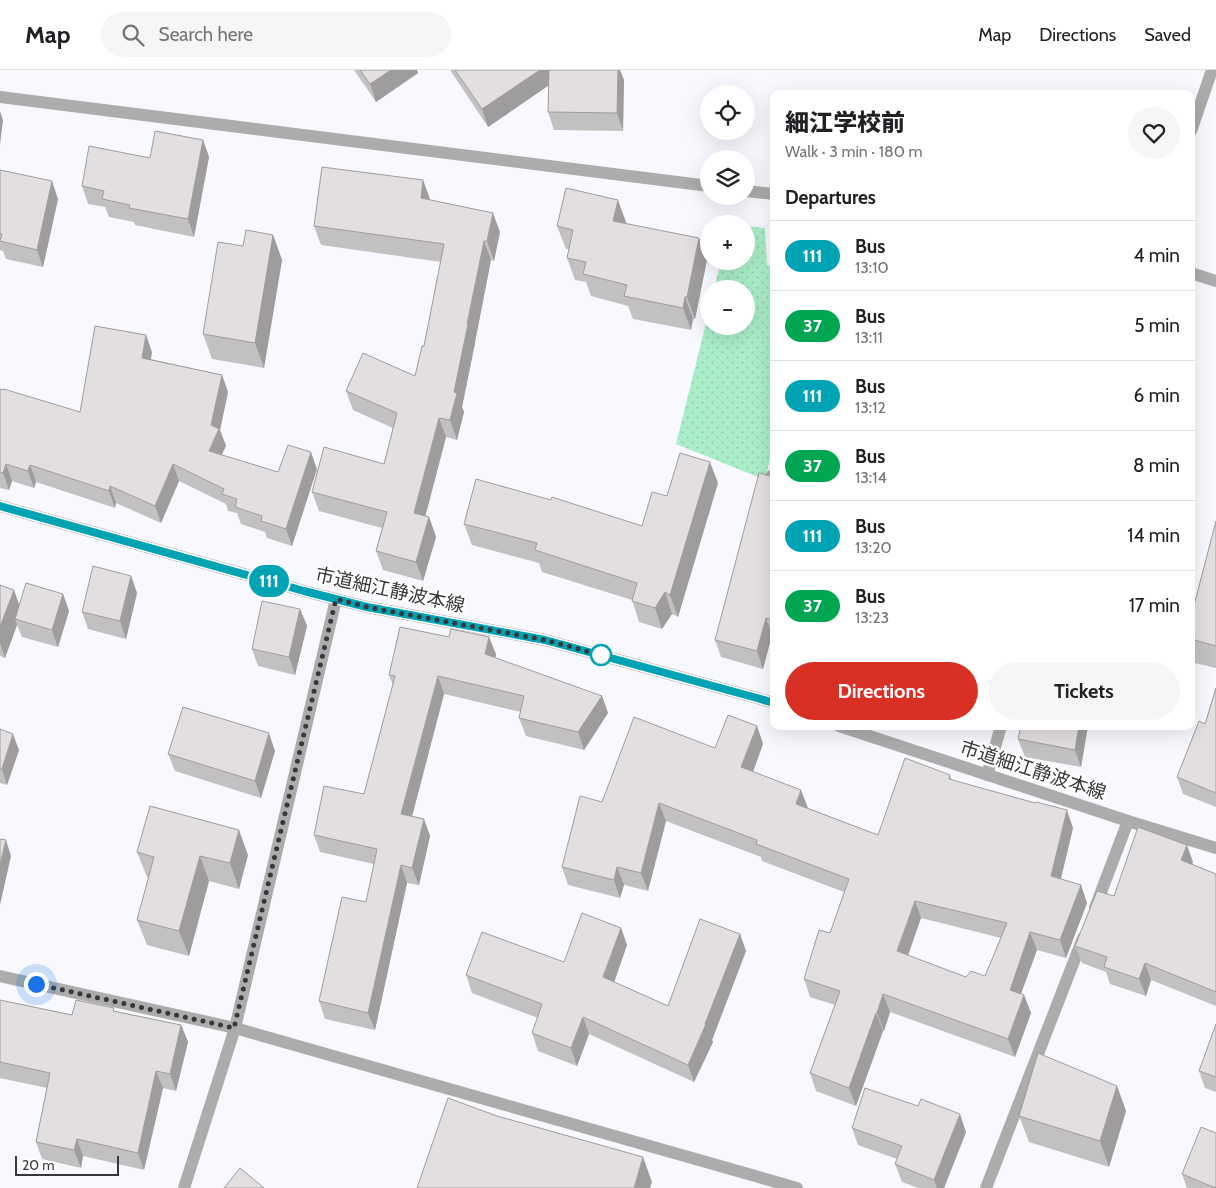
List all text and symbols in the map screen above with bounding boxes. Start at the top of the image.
search box [101,12,451,57]
text: Map [25,20,71,49]
icon: search [119,21,147,49]
text: Search here [159,23,253,46]
text: Map [978,24,1011,46]
text: Directions [1039,24,1116,46]
text: Saved [1144,24,1191,46]
map controls [700,85,755,335]
button: locate [700,85,755,140]
button: heart [1128,107,1180,159]
text: 細江学校前 [785,108,905,137]
text: Walk · 3 min · 180 m [785,142,922,161]
button: layers [700,150,755,205]
text: Departures [785,186,876,209]
button: + [700,215,755,270]
text: Bus [855,235,885,258]
text: 4 min [1133,244,1180,267]
text: 111 [803,245,822,267]
text: 13:10 [855,258,889,277]
button: − [700,280,755,335]
text: Bus [855,305,885,328]
text: 5 min [1134,314,1180,337]
text: 37 [803,315,822,337]
text: 13:11 [855,328,883,347]
text: Bus [855,375,885,398]
text: 6 min [1134,384,1180,407]
text: 111 [803,385,822,407]
text: 13:12 [855,398,886,417]
text: Bus [855,445,885,468]
text: 8 min [1133,454,1180,477]
text: 37 [803,455,822,477]
text: 13:14 [855,468,887,487]
text: Bus [855,515,885,538]
text: 14 min [1127,524,1180,547]
text: 111 [803,525,822,547]
text: 13:20 [855,538,892,557]
street label: 市道細江静波本線 [313,563,467,617]
line badge: 111 [240,565,298,597]
text: 111 [259,570,279,592]
text: Bus [855,585,885,608]
text: 17 min [1129,594,1180,617]
text: 37 [803,595,822,617]
text: 13:23 [855,608,889,627]
unlabelled marker [590,644,612,666]
button: Directions [785,662,978,720]
button: Tickets [988,662,1180,720]
street label: 市道細江静波本線 [957,736,1109,804]
your location [24,972,49,997]
scale bar [15,1153,119,1176]
text: 20 m [22,1156,55,1174]

